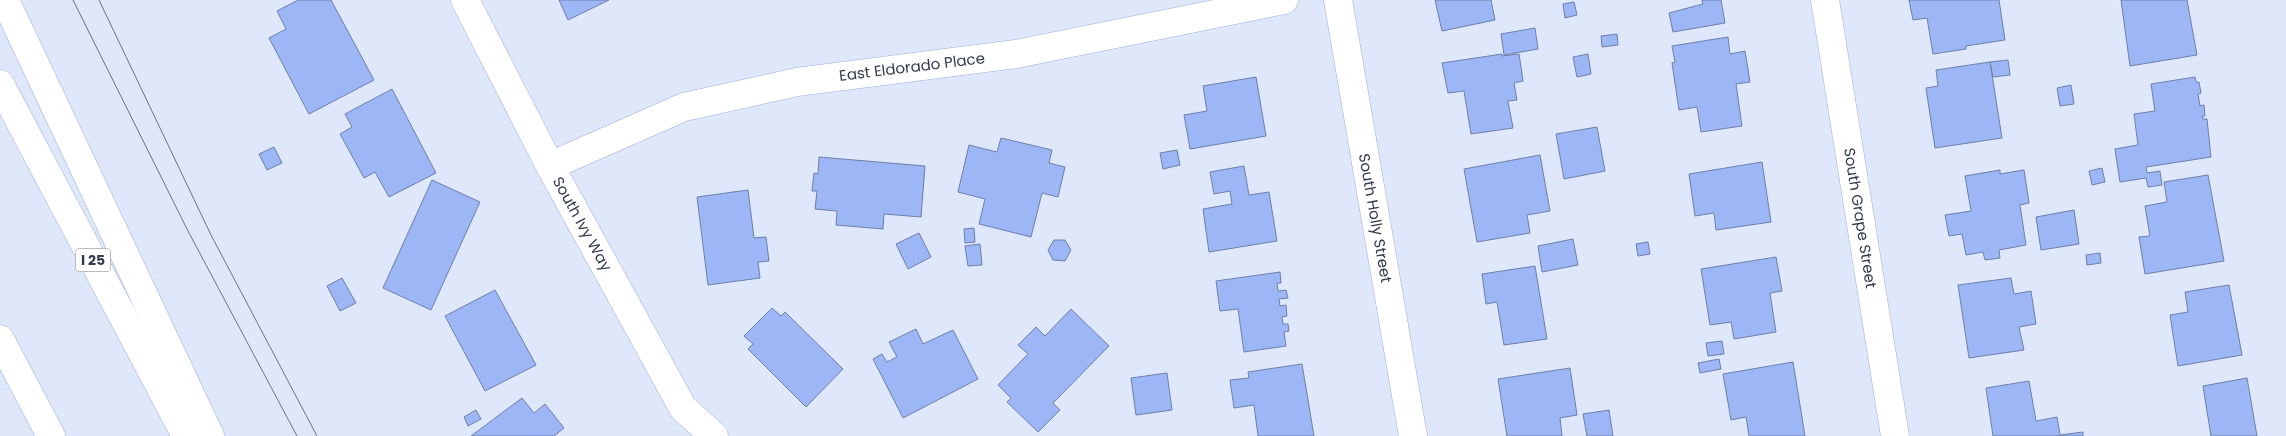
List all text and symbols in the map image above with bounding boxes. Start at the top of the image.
street label: East Eldorado Place [838,47,986,86]
street label: South Grape Street [1839,146,1882,290]
street label: South Holly Street [1354,152,1397,284]
street label: South Ivy Way [548,173,617,275]
road number: I 25 [76,248,110,272]

